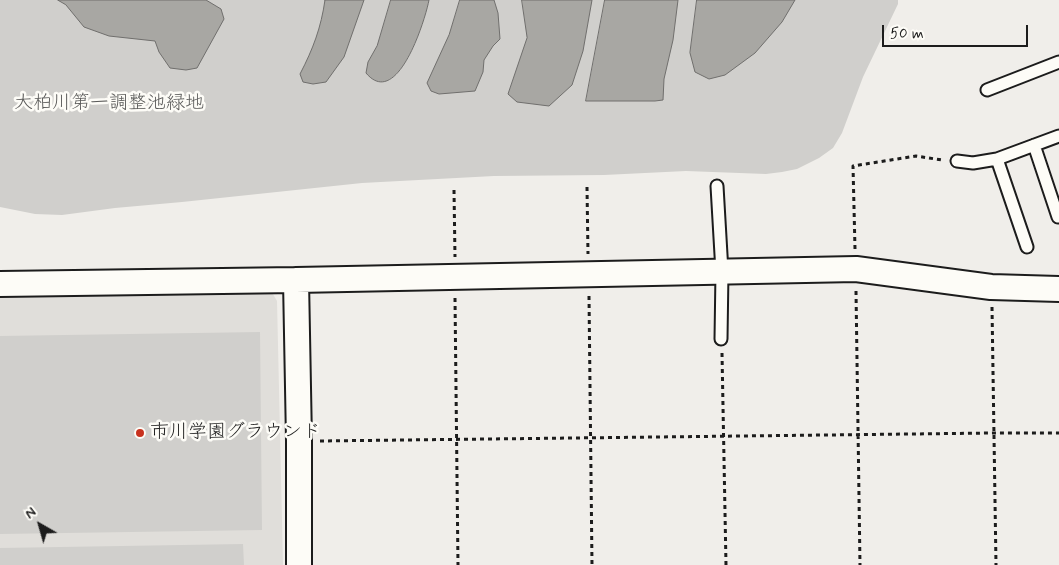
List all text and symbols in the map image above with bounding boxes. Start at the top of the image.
scale bar [884,15,1030,47]
text: 50 m [890,24,924,44]
park label: 大柏川第一調整池緑地 [14,93,204,115]
place label: 市川学園グラウンド [150,422,321,444]
marker: 市川学園グラウンド [134,427,146,439]
north arrow [15,500,65,550]
text: N [22,503,40,523]

